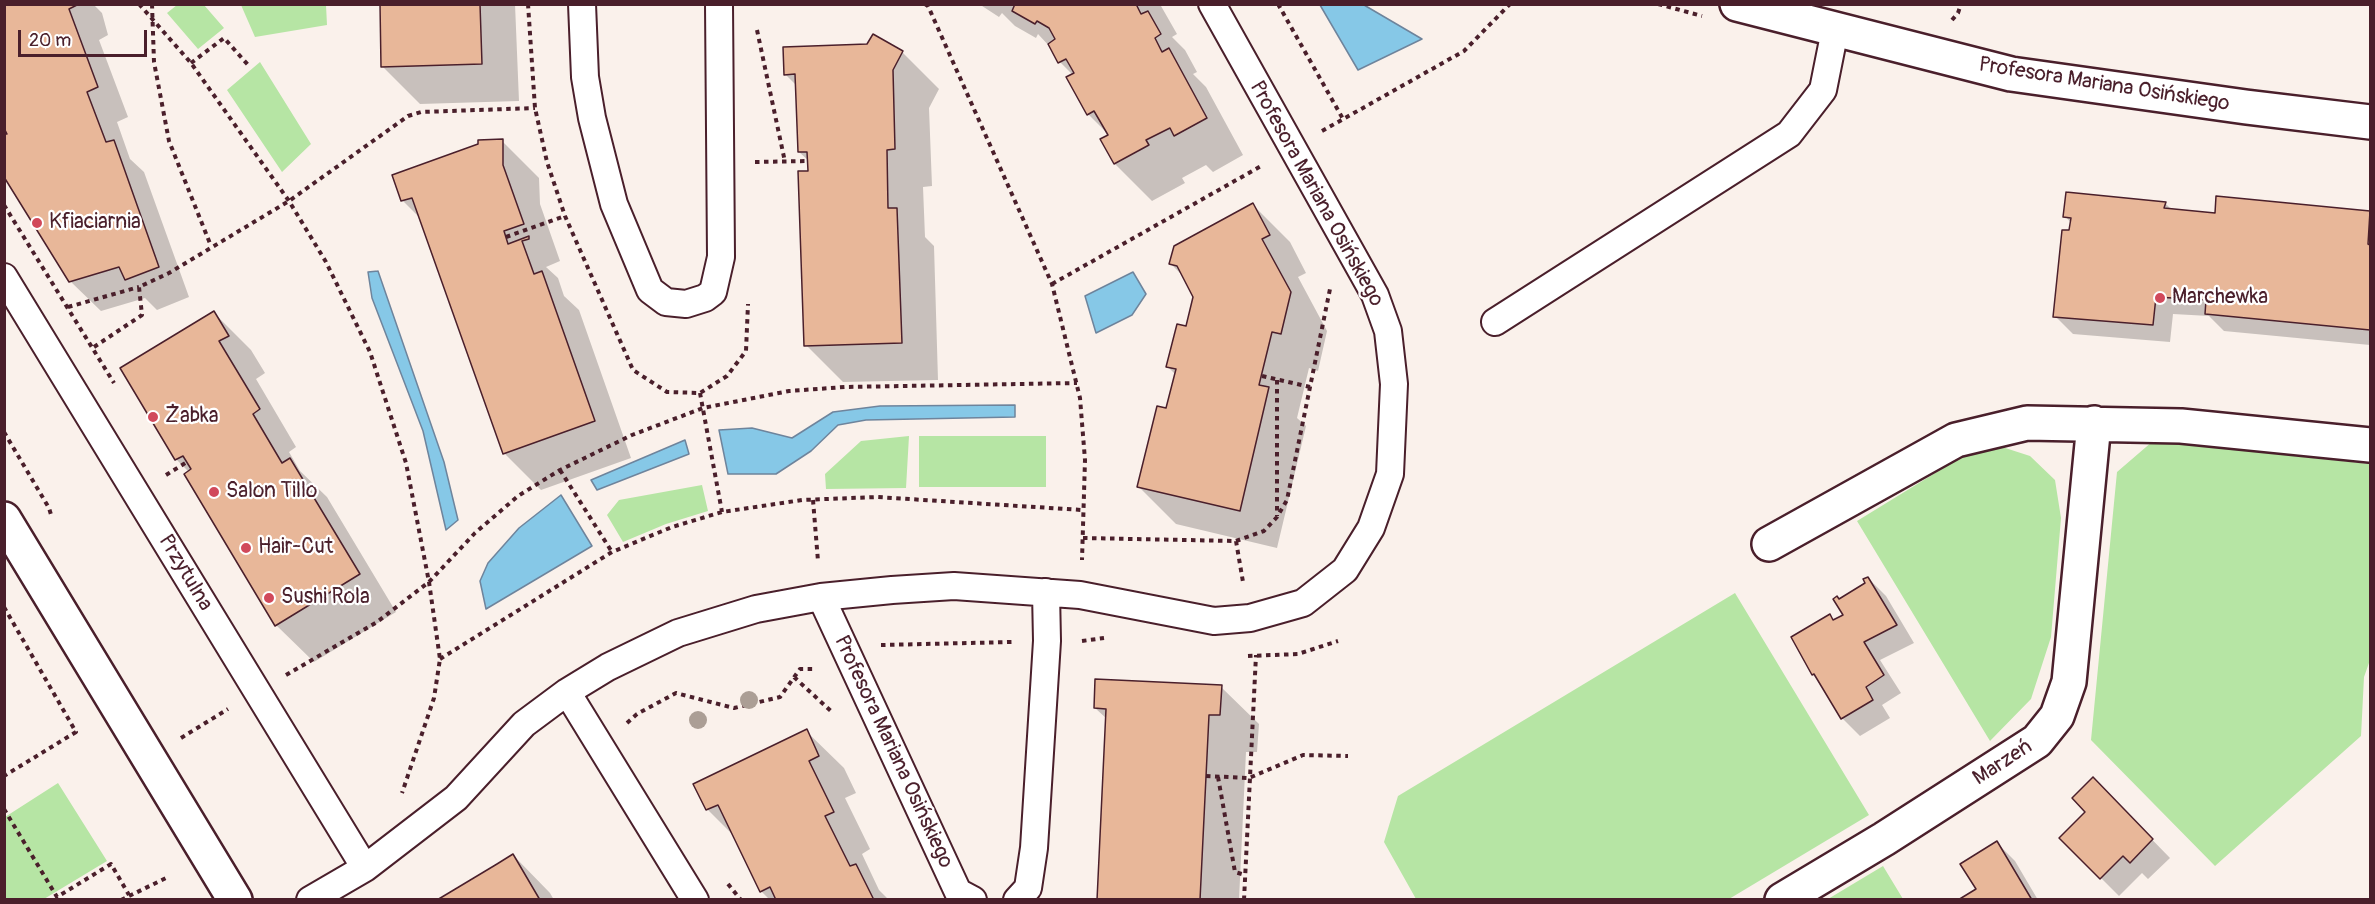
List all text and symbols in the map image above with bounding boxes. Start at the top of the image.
scale bar [21,18,150,56]
text: 20 m [29,29,71,52]
street label: Profesora Mariana Osińskiego [1977,53,2231,117]
street label: Profesora Mariana Osińskiego [1243,77,1389,311]
place label: Kfiaciarnia [49,210,141,236]
marker: Kfiaciarnia [30,216,44,230]
place label: Marchewka [2172,285,2268,311]
marker: Marchewka [2153,291,2167,305]
place label: Żabka [165,404,219,430]
marker: Żabka [146,410,160,424]
place label: Salon Tillo [226,479,317,505]
marker: Salon Tillo [207,485,221,499]
street label: Przytulna [153,530,217,616]
place label: Hair-Cut [258,535,333,561]
marker: Hair-Cut [239,541,253,555]
place label: Sushi Rola [281,585,370,611]
marker: Sushi Rola [262,591,276,605]
street label: Profesora Mariana Osińskiego [828,632,958,872]
street label: Marzeń [1969,735,2037,791]

